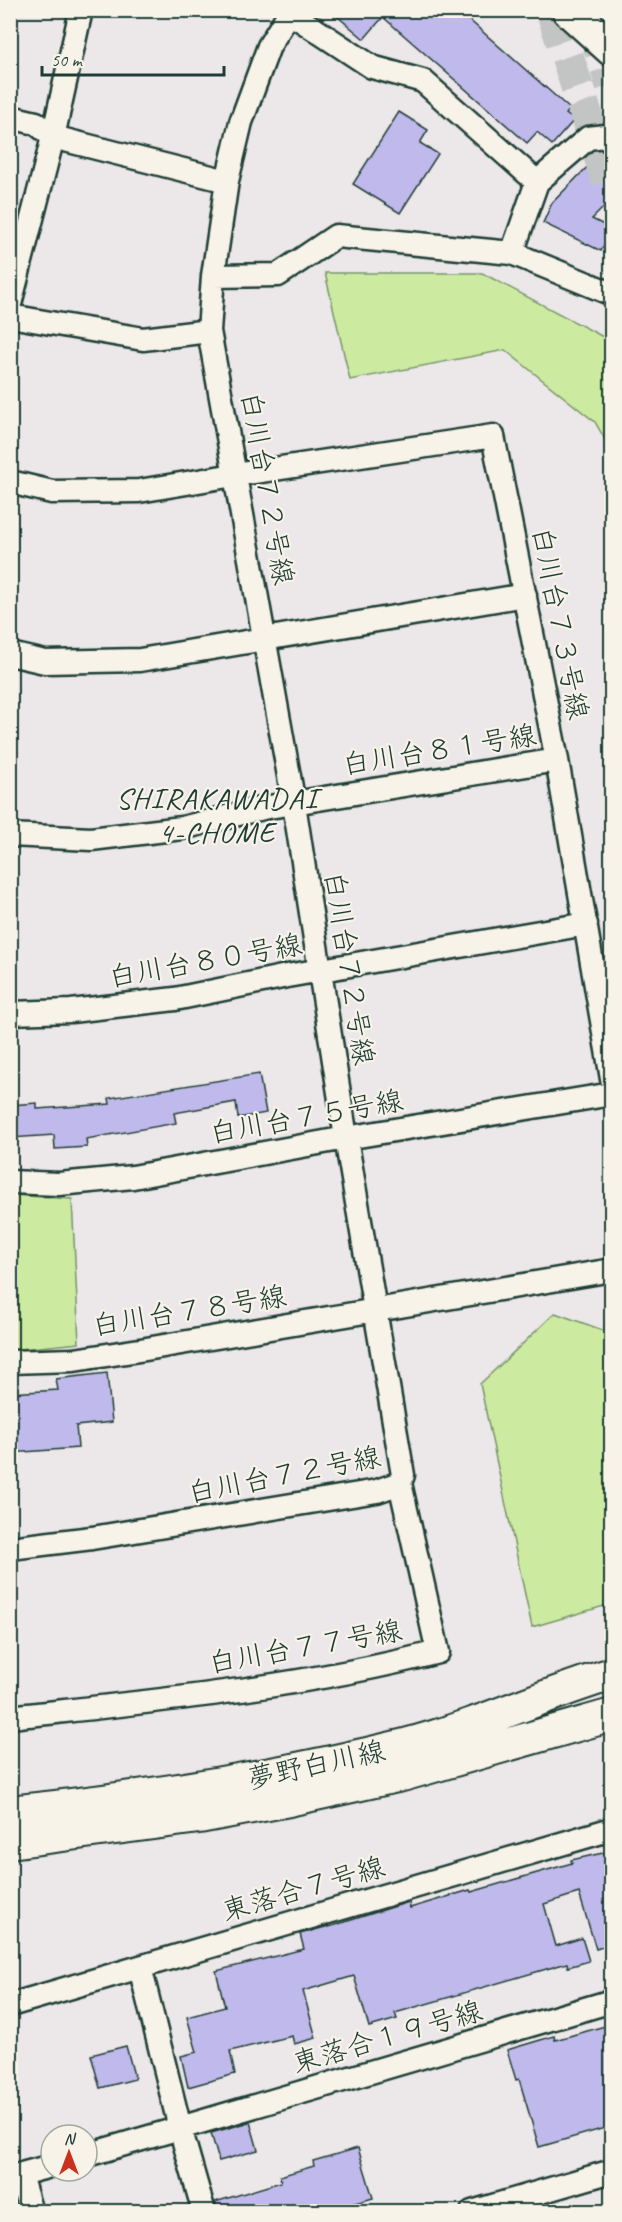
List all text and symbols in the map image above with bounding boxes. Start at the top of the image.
scale bar [42,39,224,77]
text: 50 m [51,49,84,71]
street label: 白川台７２号線 [233,389,302,588]
street label: 白川台７３号線 [525,524,596,723]
street label: 白川台８１号線 [340,717,539,782]
district label: SHIRAKAWADAI 4-CHOME [116,779,324,851]
street label: 白川台７２号線 [317,869,382,1068]
street label: 白川台８０号線 [106,926,305,995]
street label: 白川台７５号線 [207,1082,406,1151]
street label: 白川台７８号線 [90,1278,289,1343]
street label: 白川台７２号線 [185,1439,384,1510]
street label: 白川台７７号線 [206,1612,405,1681]
street label: 夢野白川線 [244,1733,388,1796]
street label: 東落合７号線 [218,1849,389,1928]
street label: 東落合１９号線 [288,1993,486,2080]
north arrow [39,2123,99,2183]
text: N [64,2129,77,2149]

